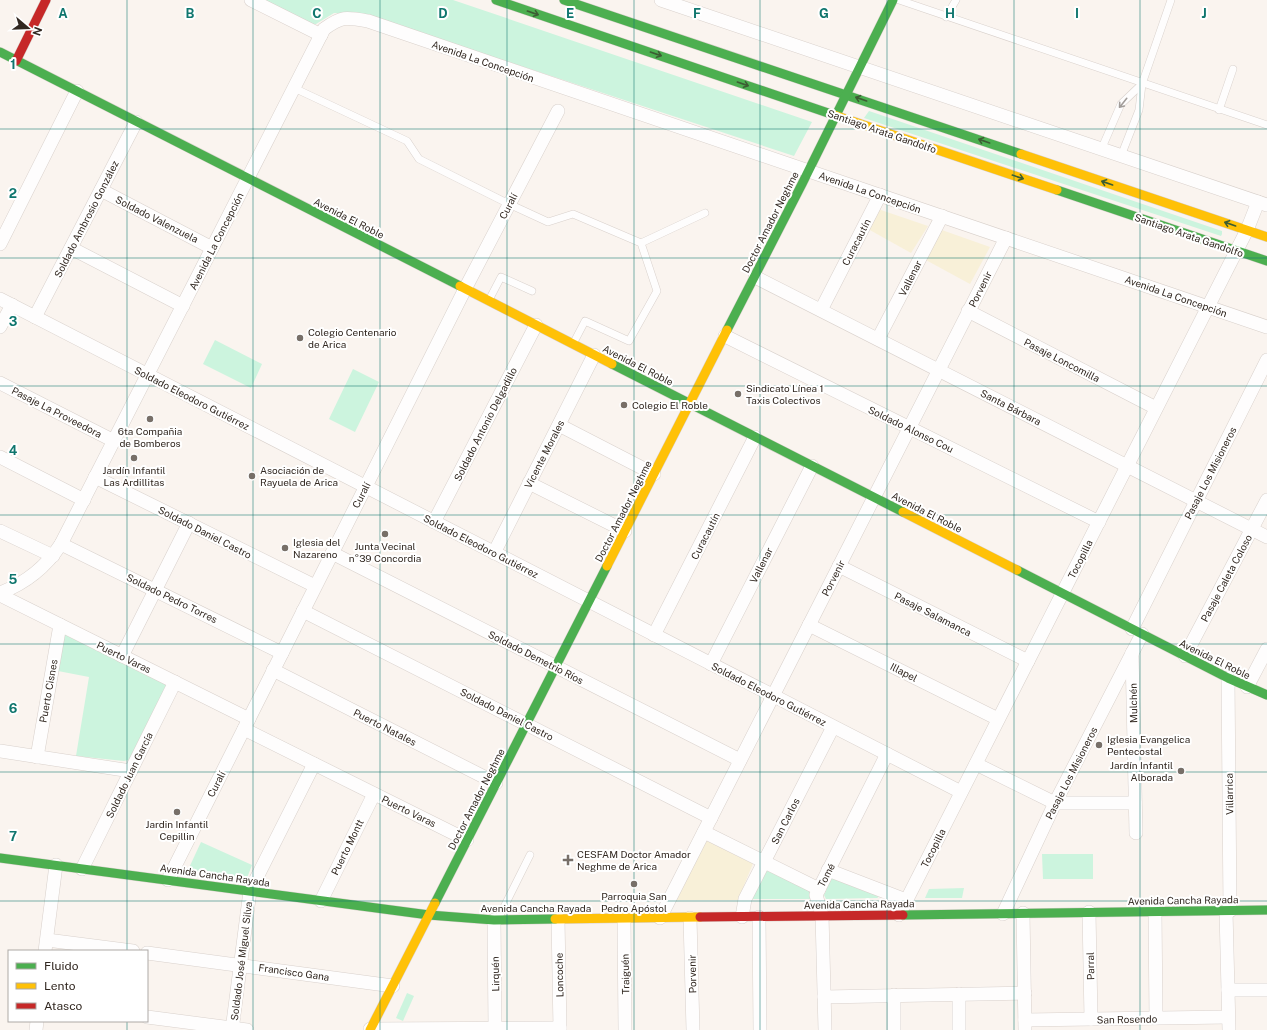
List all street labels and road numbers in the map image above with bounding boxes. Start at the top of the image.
street label: Avenida La Concepción [430,38,536,84]
street label: Santiago Arata Gandolfo [826,107,938,155]
street label: Soldado Ambrosio González [51,158,121,279]
street label: Doctor Amador Neghme [739,169,801,275]
street label: Avenida La Concepción [817,169,923,215]
street label: Avenida La Concepción [186,190,246,292]
street label: Curalí [496,191,520,221]
street label: Soldado Valenzuela [114,193,200,245]
street label: Avenida El Roble [312,195,387,241]
street label: Santiago Arata Gandolfo [1133,211,1245,259]
street label: Curacautín [839,216,873,267]
street label: Vallenar [896,258,924,298]
street label: Porvenir [966,269,994,309]
street label: Avenida La Concepción [1123,273,1229,319]
street label: Pasaje Loncomilla [1022,336,1102,384]
street label: Avenida El Roble [601,342,676,388]
street label: Soldado Eleodoro Gutiérrez [132,364,252,432]
street label: Soldado Antonio Delgadillo [451,365,519,483]
street label: Pasaje La Proveedora [10,384,104,440]
street label: Santa Bárbara [979,387,1043,427]
street label: Soldado Alonso Cou [866,403,956,455]
street label: Vicente Morales [522,418,566,490]
street label: Pasaje Los Misioneros [1181,425,1239,521]
street label: Doctor Amador Neghme [592,458,654,564]
street label: Curalí [349,480,373,510]
street label: Avenida El Roble [890,489,965,535]
street label: Soldado Daniel Castro [156,503,254,561]
street label: Curacautín [688,510,722,561]
street label: Soldado Eleodoro Gutiérrez [421,512,541,580]
street label: Pasaje Caleta Coloso [1198,532,1254,624]
street label: Tocopilla [1065,538,1095,580]
street label: Vallenar [747,545,775,585]
street label: Porvenir [819,558,847,598]
street label: Soldado Pedro Torres [125,571,219,625]
street label: Pasaje Salamanca [893,589,973,639]
street label: Soldado Demetrio Ríos [486,628,586,686]
street label: Avenida El Roble [1178,637,1253,682]
street label: Puerto Varas [95,639,153,675]
street label: Puerto Cisnes [37,658,59,724]
street label: Soldado Eleodoro Gutiérrez [709,660,829,728]
street label: Illapel [888,660,920,684]
street label: Mulchén [1127,683,1139,723]
street label: Soldado Daniel Castro [458,685,556,743]
street label: Puerto Natales [352,706,418,748]
street label: Pasaje Los Misioneros [1042,725,1100,821]
street label: Soldado Juan García [103,730,155,820]
street label: Doctor Amador Neghme [445,746,507,852]
street label: Curalí [204,769,228,799]
street label: Villarrica [1223,773,1235,815]
street label: Puerto Varas [380,793,438,829]
street label: San Carlos [768,796,802,846]
street label: Puerto Montt [328,817,366,877]
street label: Tocopilla [918,827,948,869]
street label: Avenida Cancha Rayada [159,861,271,889]
street label: Tomé [815,861,837,889]
street label: Avenida Cancha Rayada [1128,893,1238,907]
street label: Avenida Cancha Rayada [804,897,914,911]
street label: Soldado José Miguel Silva [228,901,254,1021]
street label: Avenida Cancha Rayada [481,902,591,914]
street label: Loncoche [553,952,565,998]
street label: Parral [1084,952,1096,980]
street label: Traiguén [619,953,631,994]
street label: Porvenir [686,954,698,994]
street label: Lirquén [489,956,501,992]
street label: Francisco Gana [258,961,330,983]
street label: San Rosendo [1097,1012,1158,1026]

